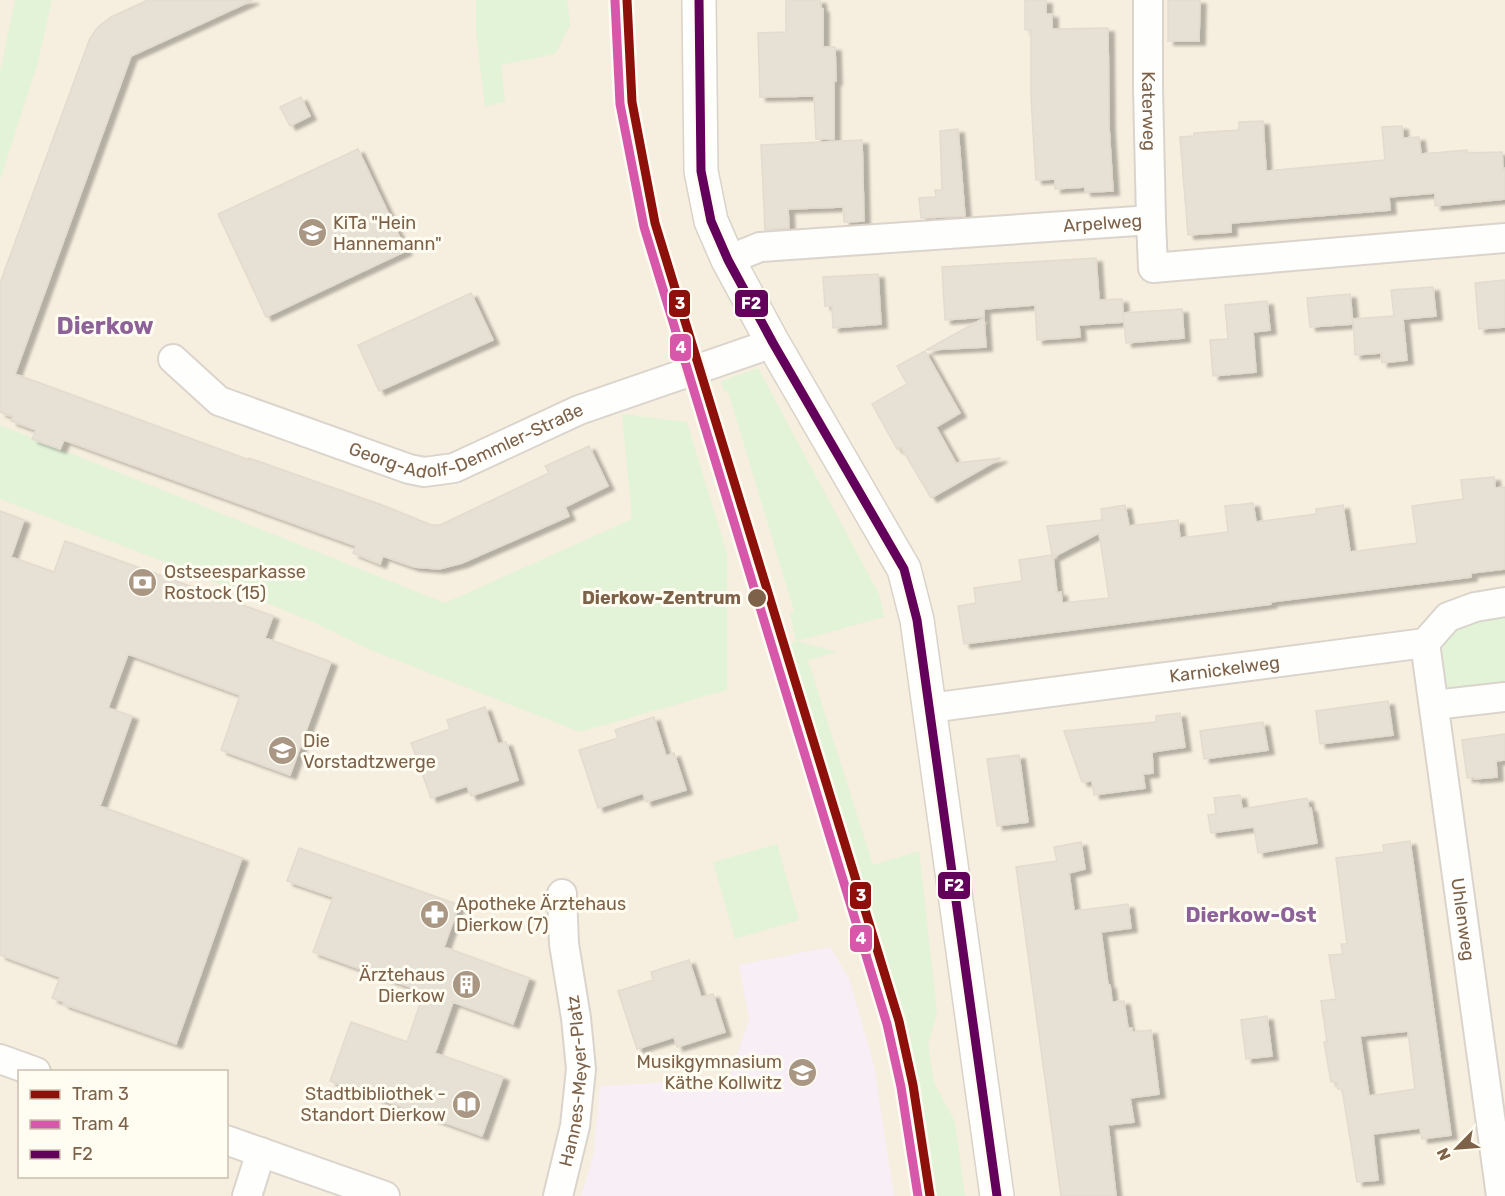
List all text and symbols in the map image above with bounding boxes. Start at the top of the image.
street label: Katerweg [1137,71,1160,151]
street label: Arpelweg [1062,210,1143,237]
place label: KiTa "Hein Hannemann" [333,212,442,255]
school or university icon: KiTa "Hein Hannemann" [296,217,328,249]
line badge: 3 [668,289,691,318]
line badge: F2 [734,289,769,318]
text: 3 [675,294,685,313]
text: F2 [741,294,761,313]
district label: Dierkow [56,312,154,340]
line badge: 4 [669,333,692,362]
text: 4 [676,338,687,357]
street label: Georg-Adolf-Demmler-Straße [346,399,587,483]
place label: Ostseesparkasse Rostock (15) [164,561,306,604]
bank icon: Ostseesparkasse Rostock (15) [127,566,159,598]
place label: Dierkow-Zentrum [582,587,741,609]
marker: Dierkow-Zentrum [746,587,768,609]
street label: Karnickelweg [1168,651,1281,687]
place label: Die Vorstadtzwerge [303,730,436,773]
school or university icon: Die Vorstadtzwerge [266,735,298,767]
line badge: F2 [937,871,971,900]
text: F2 [944,876,964,895]
street label: Uhlenweg [1446,876,1480,962]
line badge: 3 [849,881,872,910]
text: 3 [856,886,866,905]
place label: Apotheke Ärztehaus Dierkow (7) [456,893,626,936]
pharmacy icon: Apotheke Ärztehaus Dierkow (7) [419,898,451,930]
district label: Dierkow-Ost [1185,902,1317,927]
line badge: 4 [849,924,873,953]
text: 4 [856,929,867,948]
place label: Ärztehaus Dierkow [359,964,445,1007]
building icon: Ärztehaus Dierkow [450,969,482,1001]
street label: Hannes-Meyer-Platz [555,994,592,1169]
place label: Musikgymnasium Käthe Kollwitz [637,1051,782,1094]
school or university icon: Musikgymnasium Käthe Kollwitz [787,1056,819,1088]
legend [18,1070,228,1178]
text: Tram 3 [72,1083,129,1105]
place label: Stadtbibliothek - Standort Dierkow [301,1083,446,1126]
library icon: Stadtbibliothek - Standort Dierkow [451,1088,483,1120]
text: Tram 4 [72,1113,129,1135]
north arrow [1427,1118,1487,1178]
text: F2 [72,1143,93,1165]
text: N [1433,1145,1455,1163]

